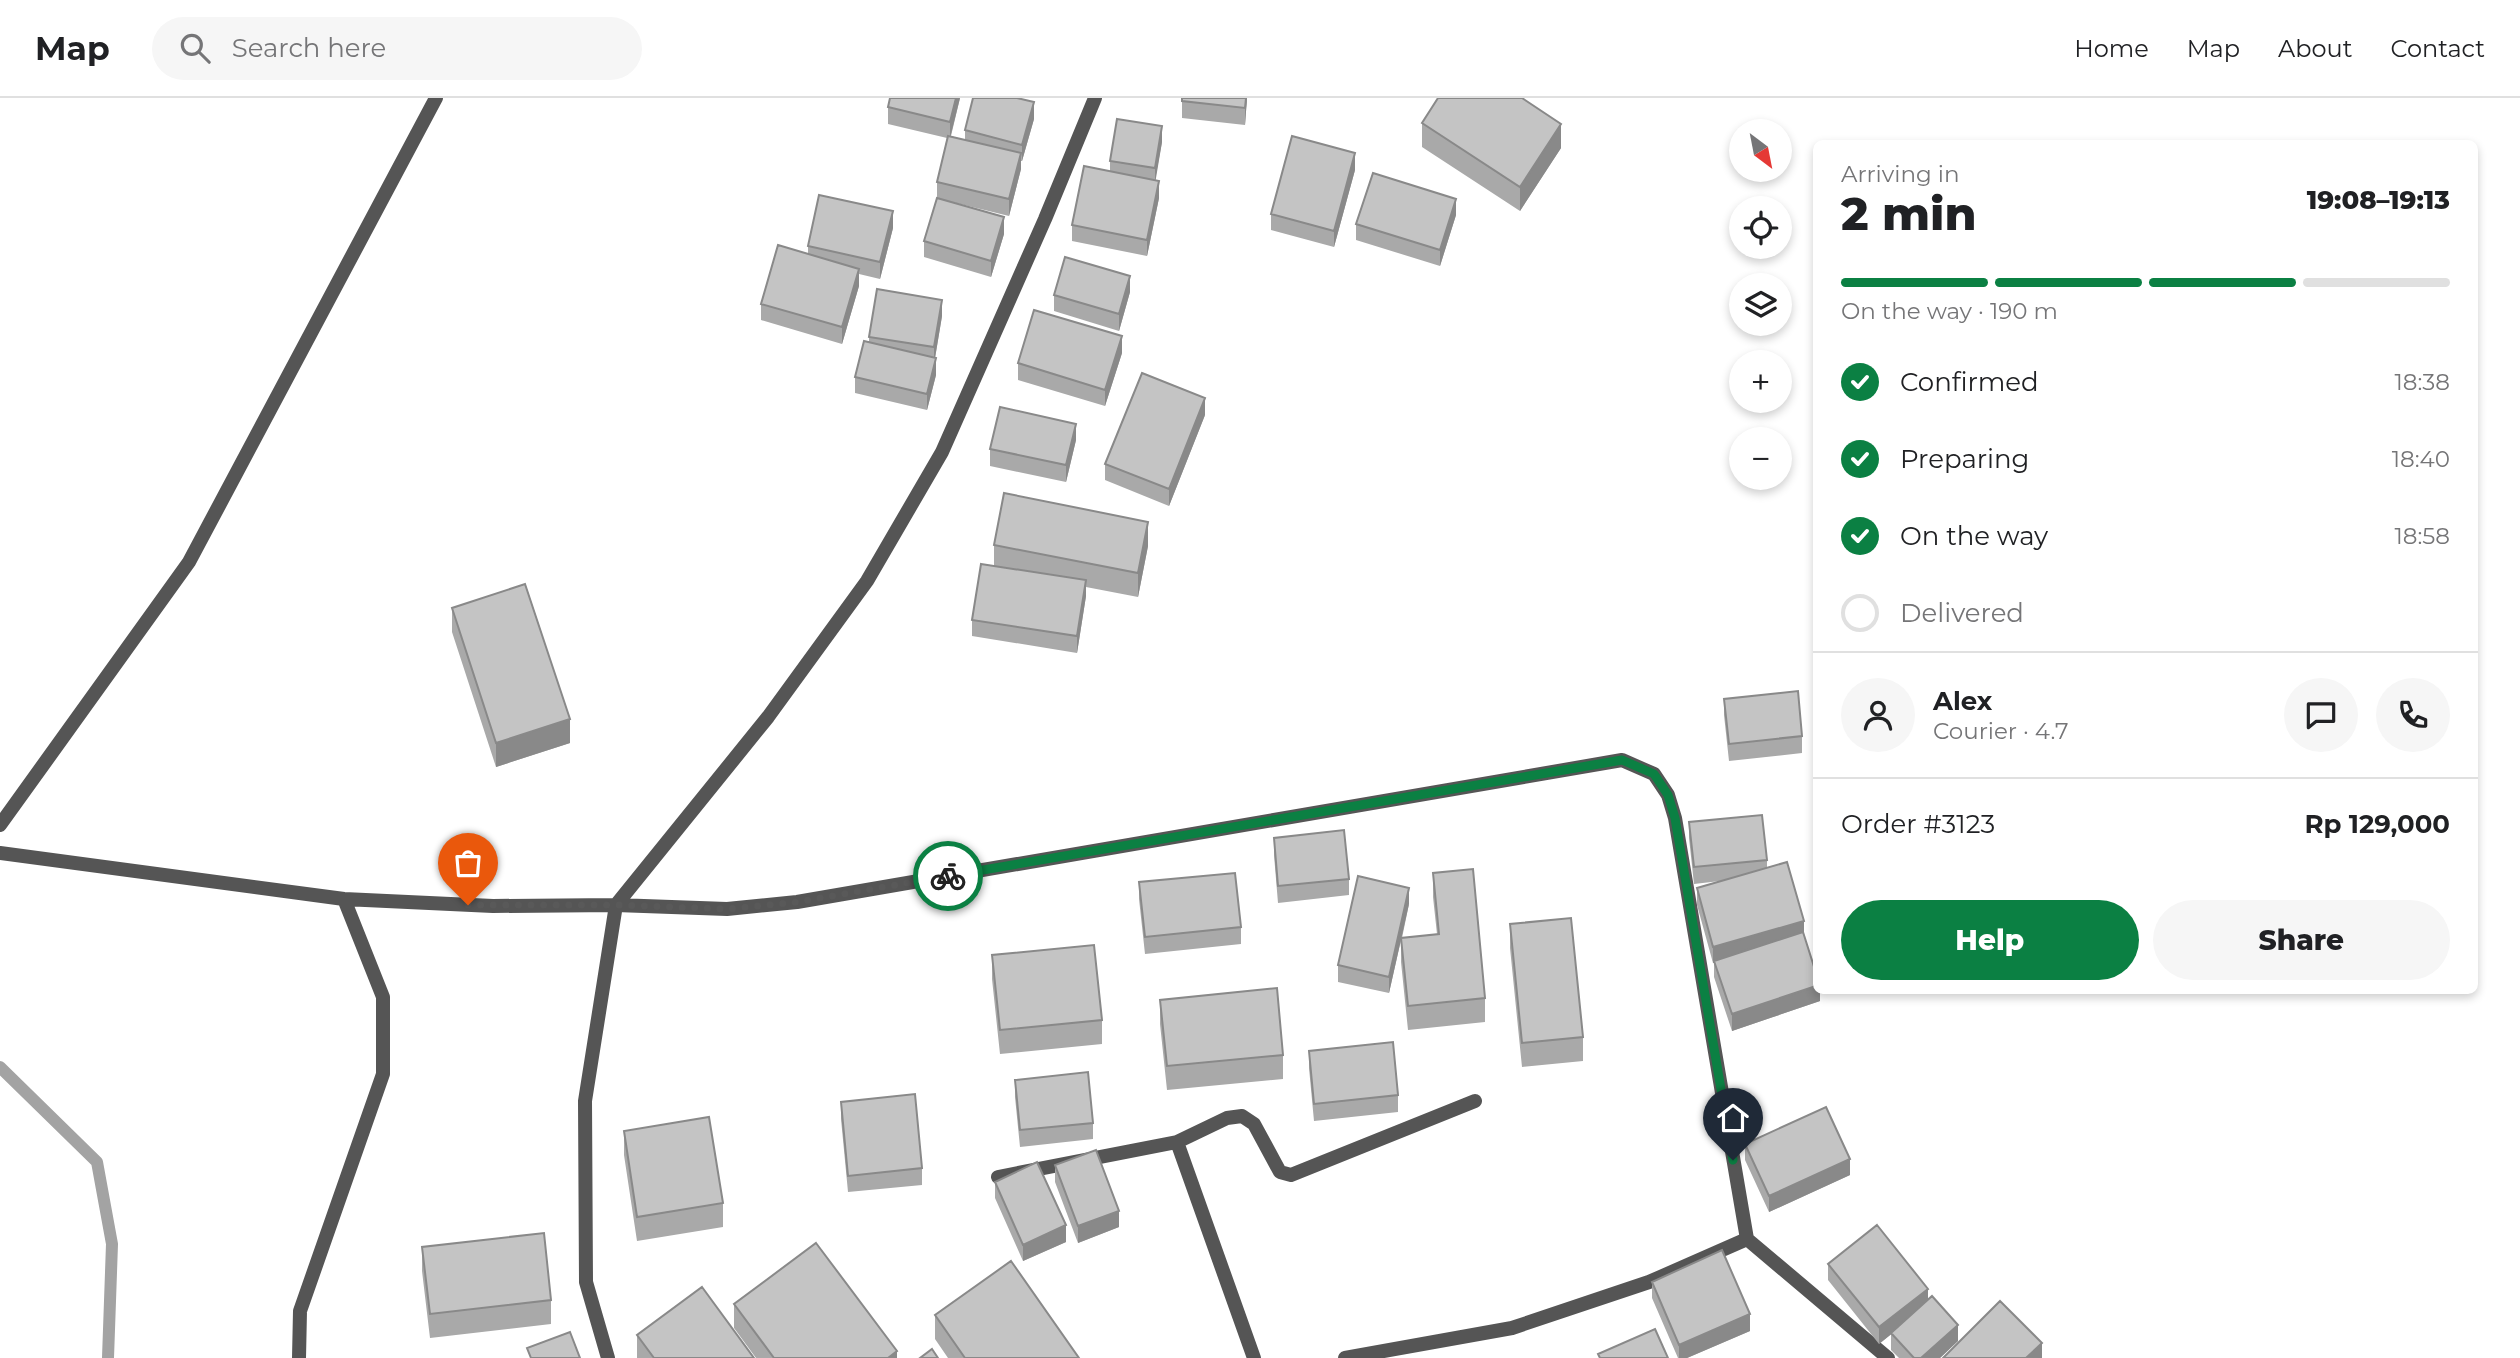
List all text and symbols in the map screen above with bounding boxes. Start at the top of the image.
search box [152,17,642,80]
text: Map [35,28,110,68]
icon: search [176,29,214,67]
text: Search here [232,32,386,64]
text: Home [2074,34,2149,63]
text: Map [2187,34,2240,63]
text: About [2278,34,2352,63]
text: Contact [2390,34,2485,63]
north arrow [1729,119,1792,182]
map controls [1729,119,1792,490]
text: Arriving in [1841,160,1960,188]
text: 19:08–19:13 [2307,184,2450,216]
text: 2 min [1841,185,1976,242]
button: locate [1729,196,1792,259]
button: layers [1729,273,1792,336]
text: On the way · 190 m [1841,297,2058,325]
button: + [1729,350,1792,413]
icon: check [1841,363,1879,401]
text: Confirmed [1900,366,2039,398]
text: 18:38 [2395,368,2450,396]
button: − [1729,427,1792,490]
icon: check [1841,440,1879,478]
text: Preparing [1900,443,2029,475]
text: 18:40 [2392,445,2450,473]
icon: check [1841,517,1879,555]
text: On the way [1900,520,2048,552]
text: 18:58 [2394,522,2450,550]
text: Delivered [1900,597,2024,629]
button: person [1841,678,1915,752]
button: chat [2284,678,2358,752]
button: phone [2376,678,2450,752]
text: Alex [1933,685,1992,717]
text: Courier · 4.7 [1933,717,2069,745]
text: Order #3123 [1841,808,1995,840]
text: Rp 129,000 [2304,808,2450,840]
pin [438,833,498,905]
courier [913,841,983,911]
icon: bag [449,844,487,882]
icon: bike [929,857,967,895]
button: Help [1841,900,2139,980]
button: Share [2153,900,2450,980]
pin [1703,1088,1763,1160]
icon: home [1714,1099,1752,1137]

